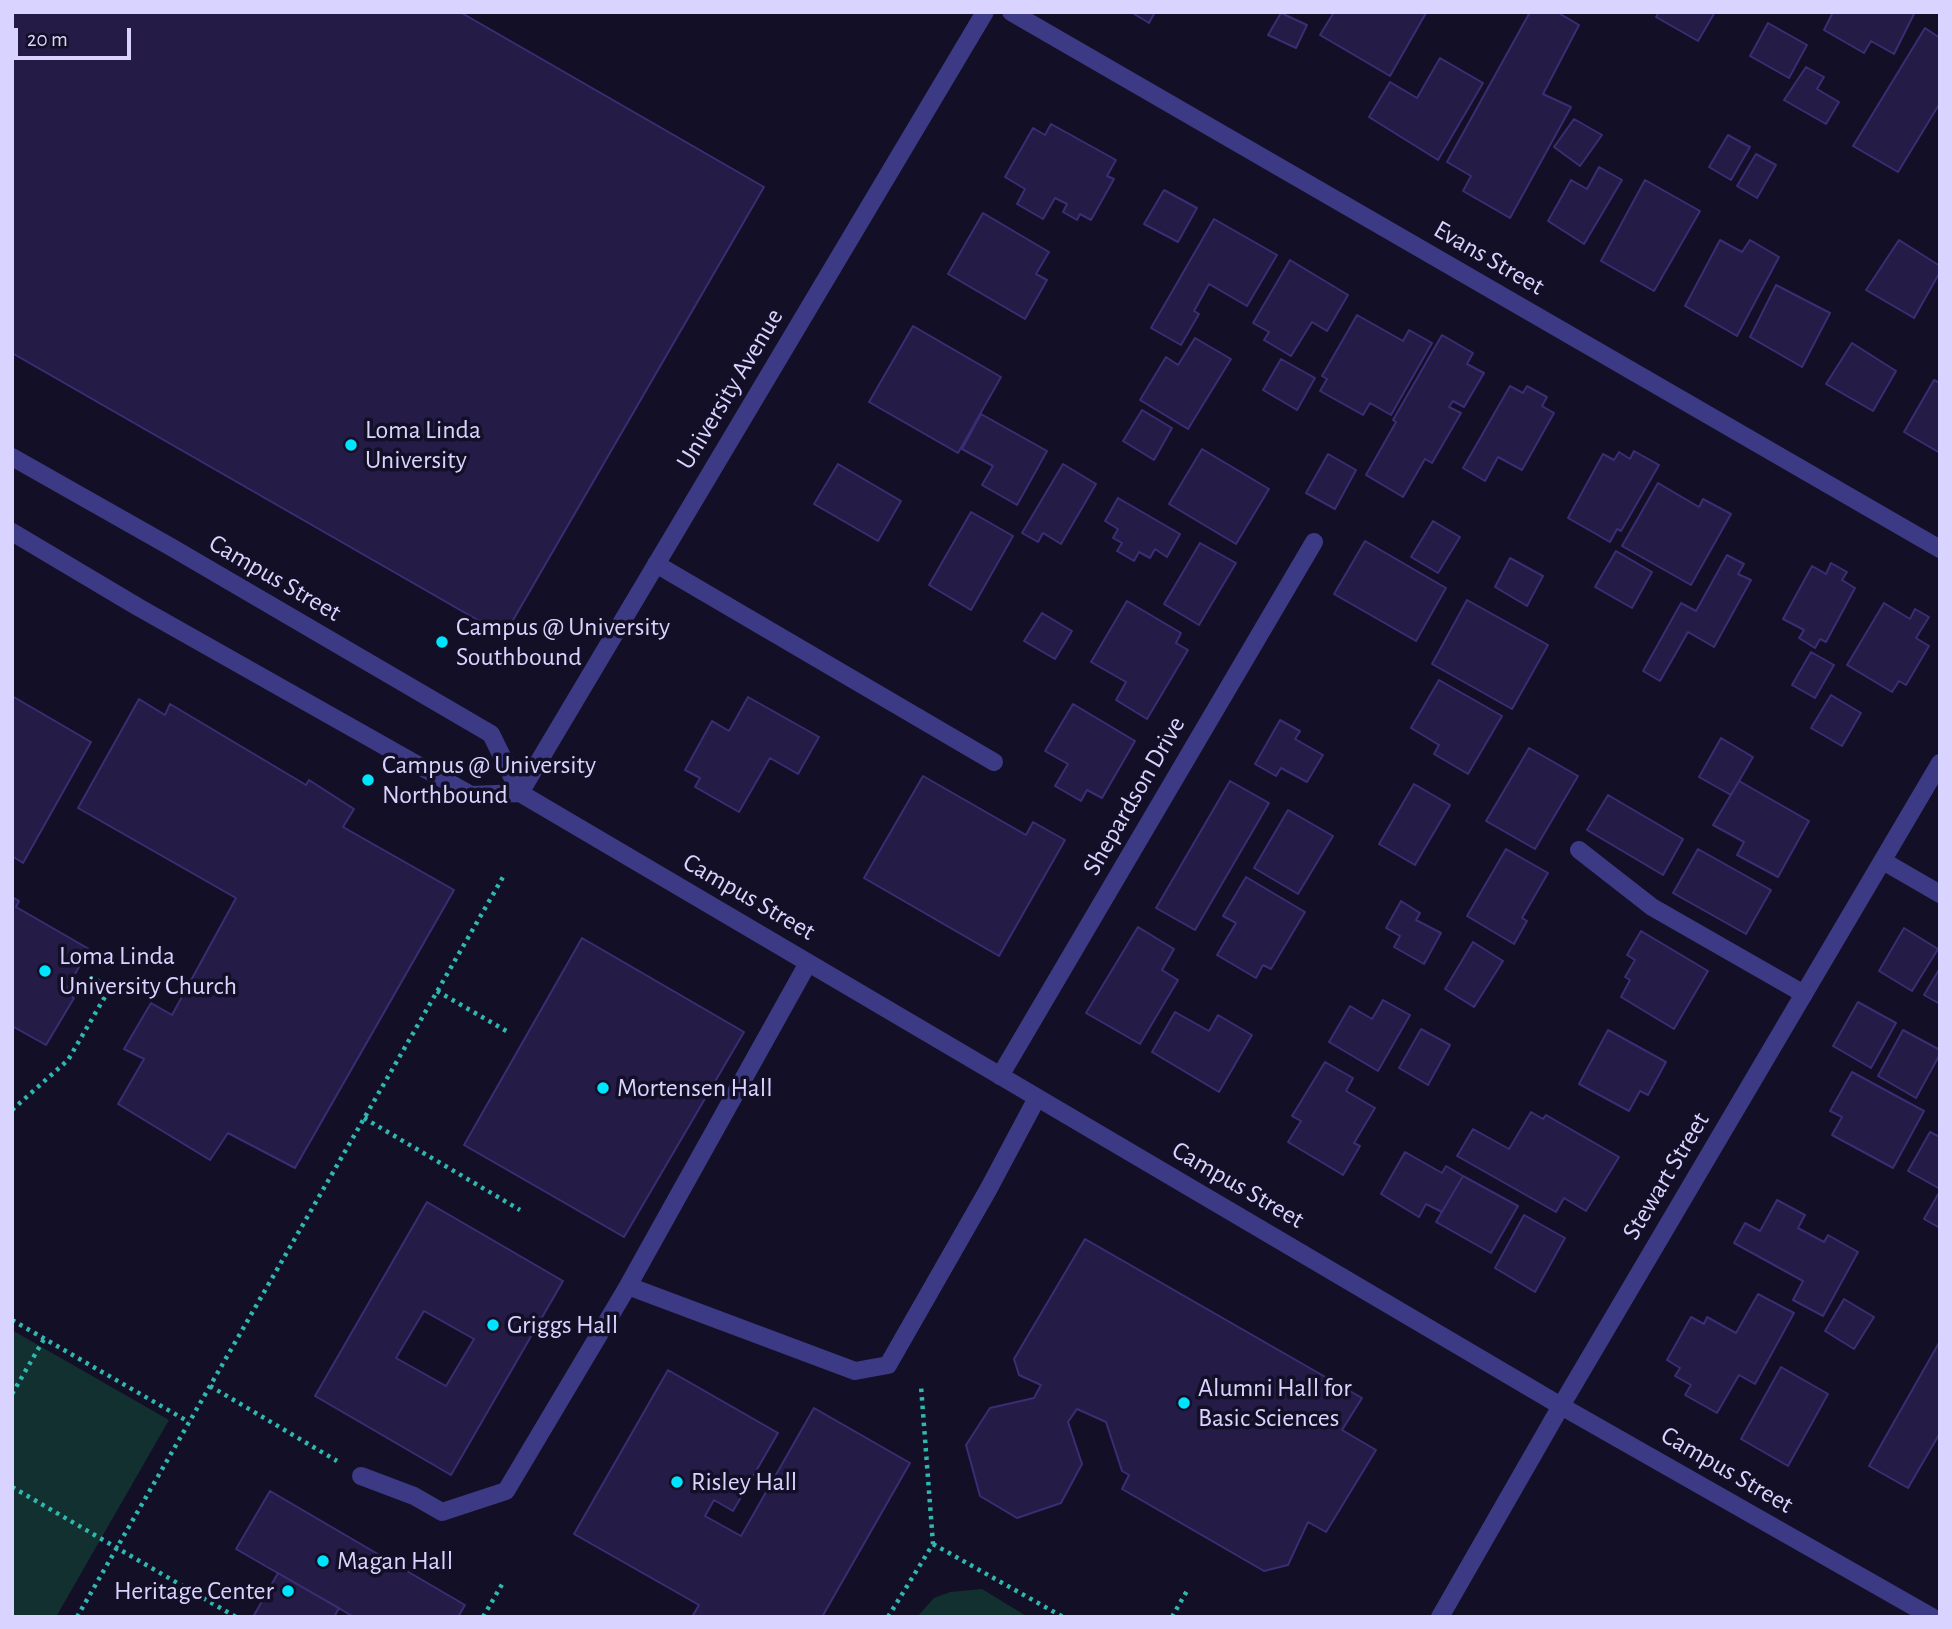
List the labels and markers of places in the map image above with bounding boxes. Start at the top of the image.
place label: Loma Linda University [365,414,481,476]
marker: Loma Linda University [343,437,359,453]
place label: Campus @ University Southbound [456,611,670,672]
marker: Campus @ University Southbound [434,634,450,650]
place label: Campus @ University Northbound [382,749,596,810]
marker: Campus @ University Northbound [360,772,376,788]
place label: Loma Linda University Church [59,940,237,1002]
marker: Loma Linda University Church [37,963,53,979]
place label: Mortensen Hall [617,1072,773,1104]
marker: Mortensen Hall [595,1080,611,1096]
place label: Griggs Hall [507,1309,618,1341]
marker: Griggs Hall [485,1317,501,1333]
place label: Alumni Hall for Basic Sciences [1198,1372,1352,1434]
marker: Alumni Hall for Basic Sciences [1176,1395,1192,1411]
place label: Risley Hall [691,1466,797,1498]
marker: Risley Hall [669,1474,685,1490]
place label: Magan Hall [337,1545,453,1577]
marker: Magan Hall [315,1553,331,1569]
place label: Heritage Center [114,1575,274,1607]
marker: Heritage Center [280,1583,296,1599]

